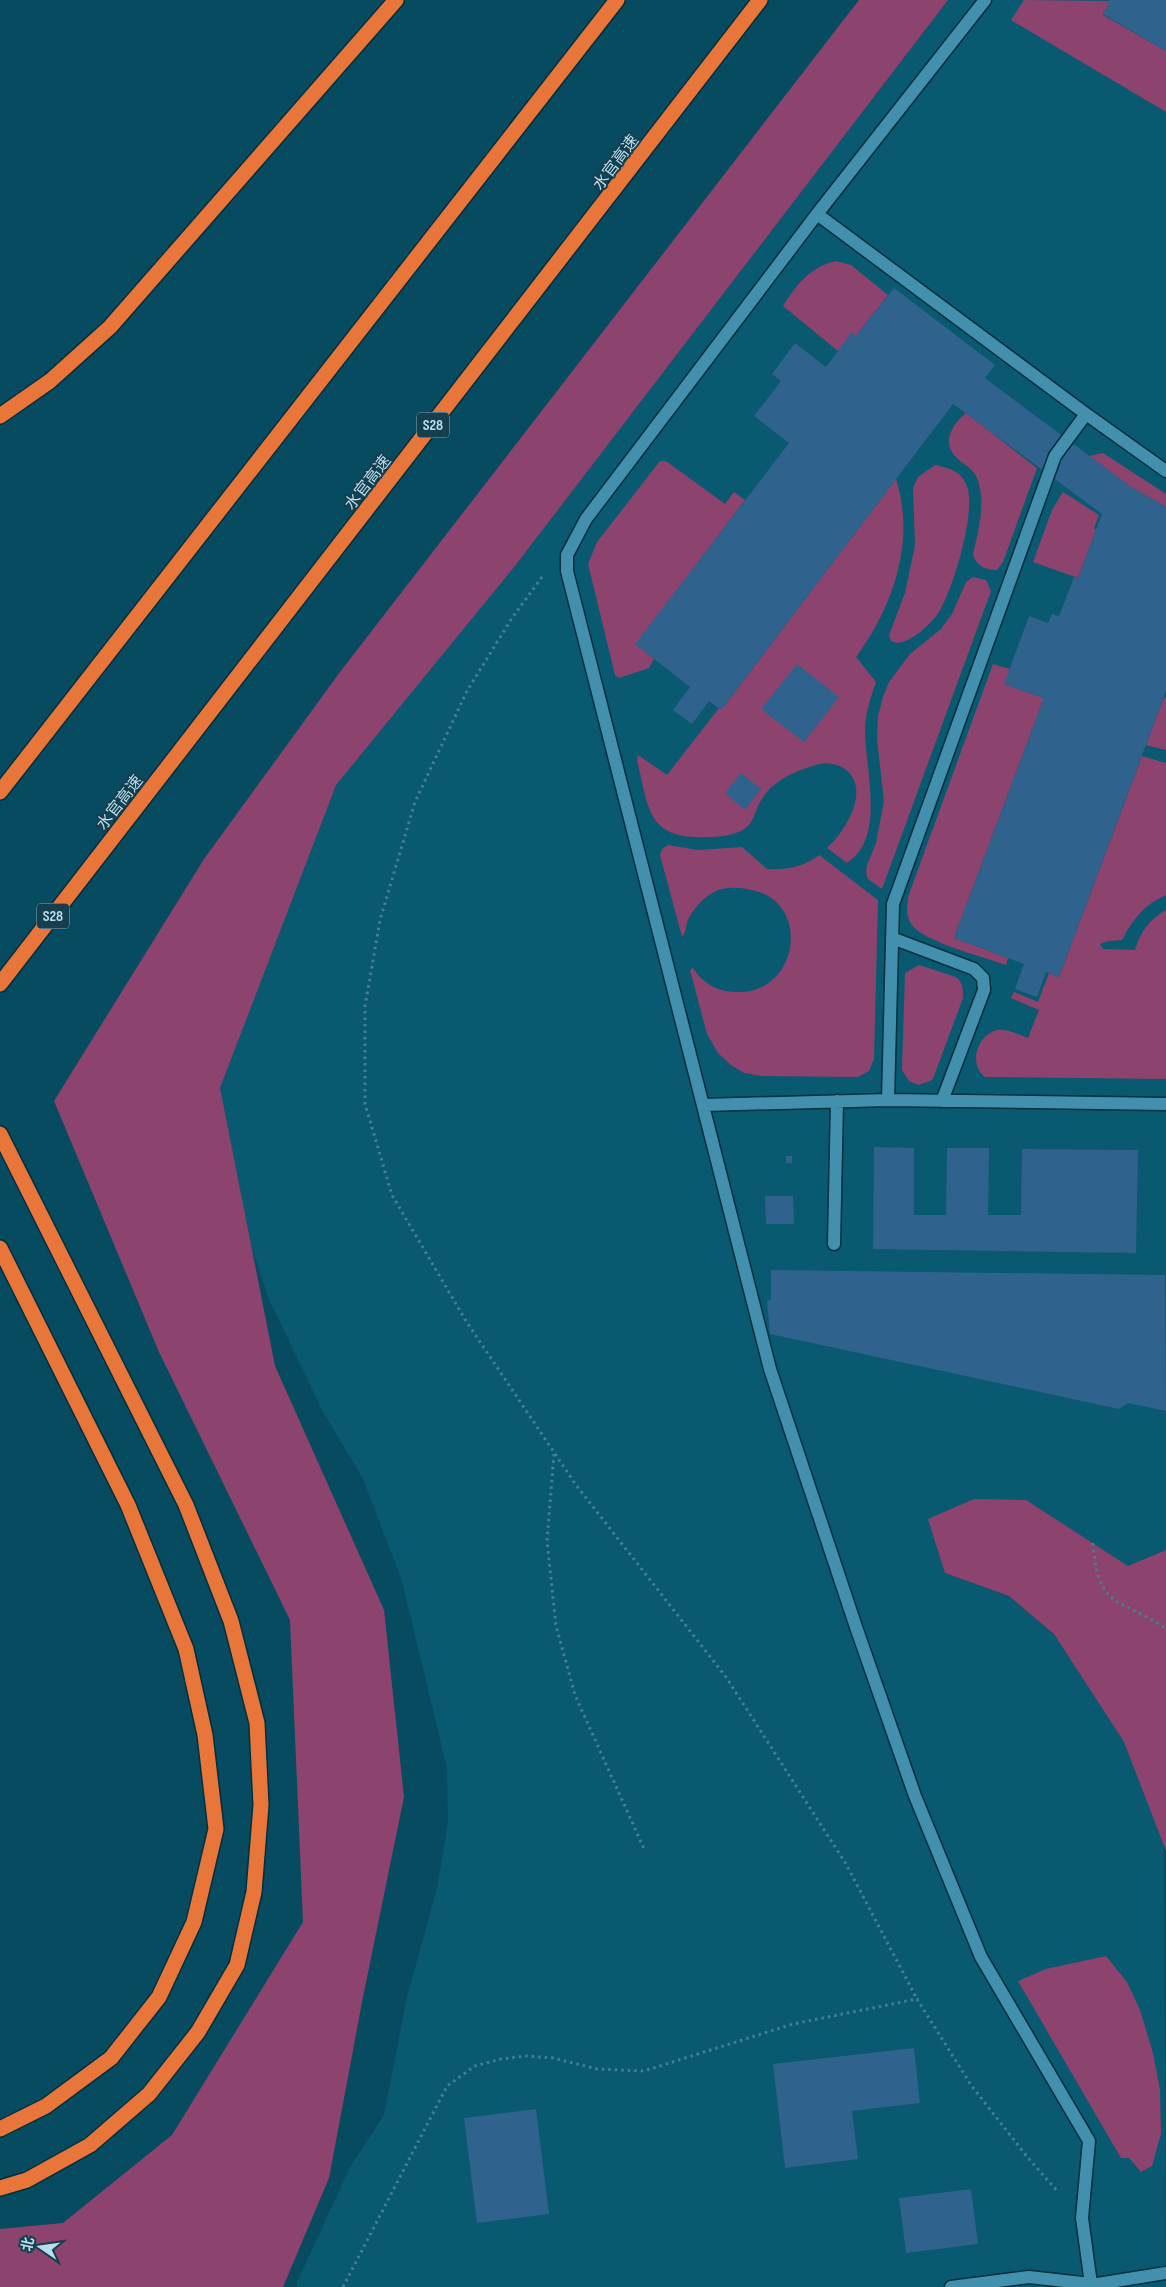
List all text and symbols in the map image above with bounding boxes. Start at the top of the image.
street label: 水官高速 [589,132,643,194]
road number: S28 [417,412,449,438]
street label: 水官高速 [341,452,395,514]
street label: 水官高速 [93,772,147,834]
road number: S28 [37,904,69,928]
north arrow [15,2222,65,2272]
text: 北 [18,2235,38,2253]

